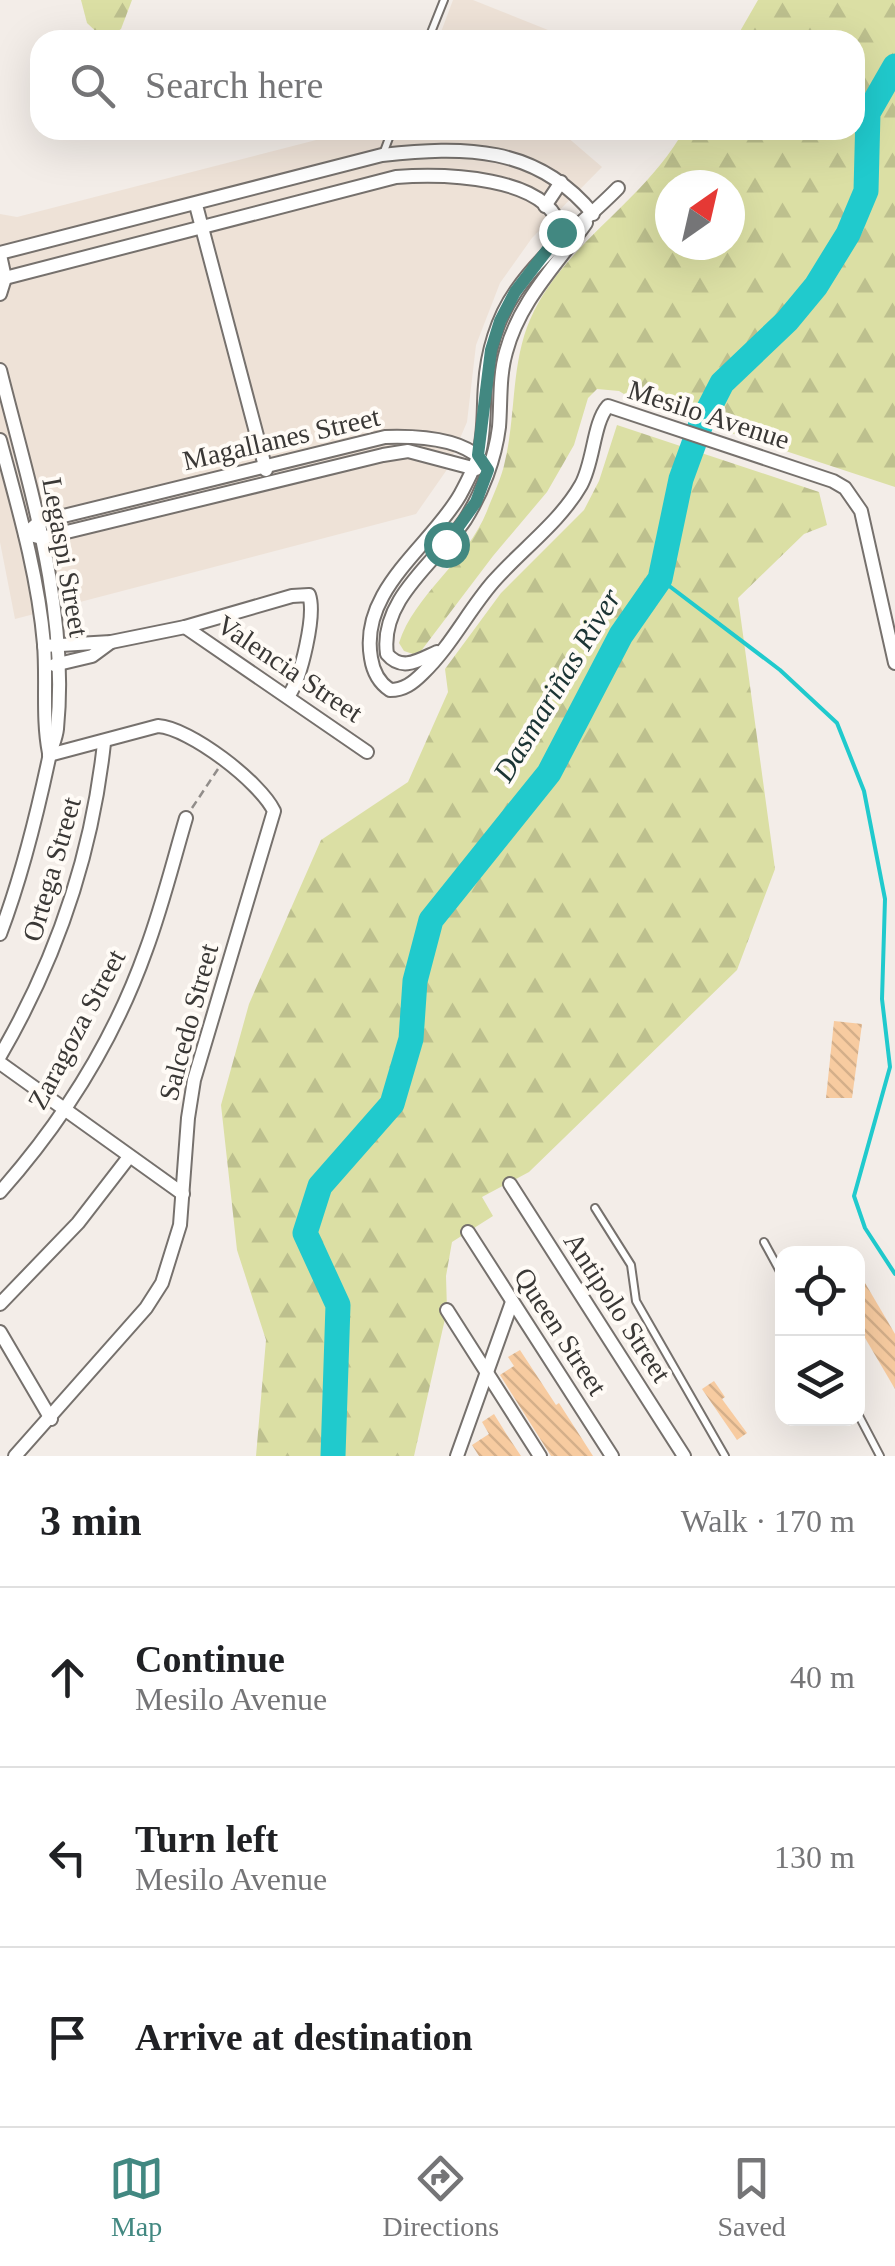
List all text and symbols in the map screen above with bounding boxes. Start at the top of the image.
search box [30,30,865,140]
icon: search [65,58,120,113]
text: Search here [145,64,323,106]
north arrow [655,170,745,260]
route end [539,210,585,256]
street label: Mesilo Avenue [624,374,794,455]
street label: Magallanes Street [180,401,383,476]
street label: Legaspi Street [36,475,95,639]
route start [424,522,470,568]
water label: Dasmariñas River [485,582,627,788]
street label: Valencia Street [211,608,368,729]
street label: Ortega Street [16,793,87,945]
street label: Salcedo Street [153,940,224,1104]
street label: Zaragoza Street [21,944,132,1114]
street label: Antipolo Street [558,1227,678,1388]
map controls [775,1246,865,1426]
button: locate [775,1246,865,1336]
street label: Queen Street [508,1262,613,1401]
button: layers [775,1336,865,1426]
text: 3 min [40,1498,142,1544]
text: Walk · 170 m [681,1503,855,1539]
text: Continue [135,1638,285,1680]
icon: ahead [40,1650,95,1705]
text: 40 m [790,1659,855,1695]
text: Mesilo Avenue [135,1681,327,1717]
text: Turn left [135,1818,278,1860]
icon: left [40,1830,95,1885]
text: 130 m [774,1839,855,1875]
text: Mesilo Avenue [135,1861,327,1897]
icon: arrive [40,2010,95,2065]
text: Arrive at destination [135,2016,473,2058]
tab: Map [109,2151,164,2243]
tab: Directions [382,2151,499,2243]
tab: Saved [717,2151,786,2243]

